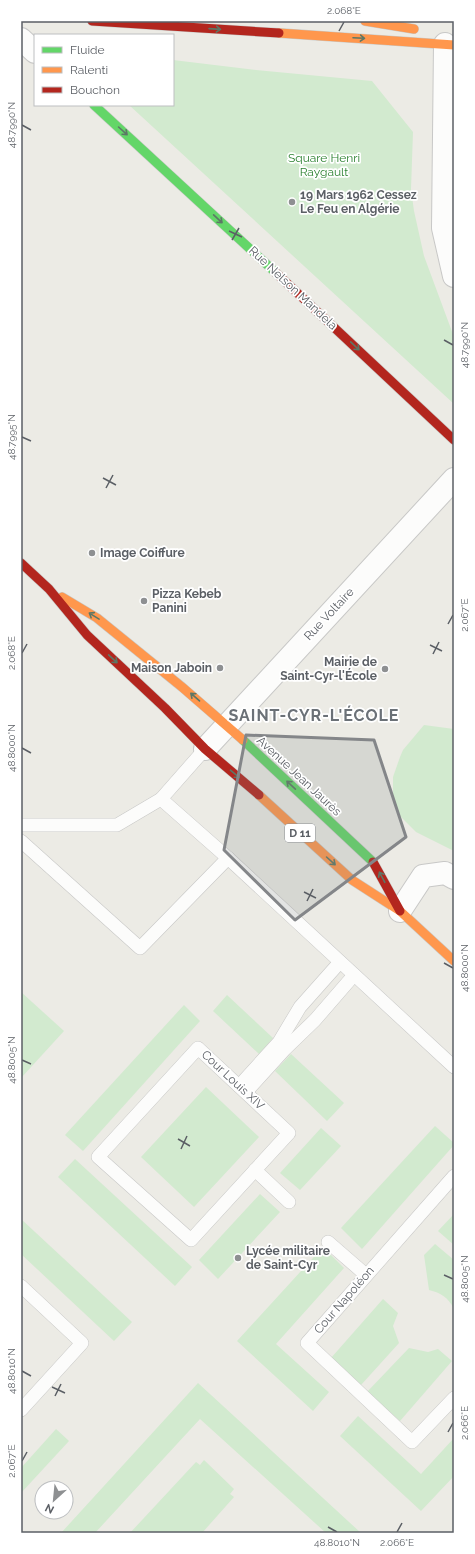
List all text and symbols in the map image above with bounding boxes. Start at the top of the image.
text: 2.068°E [327,5,361,16]
one-way arrow [208,25,221,32]
legend [34,34,174,106]
one-way arrow [352,34,365,41]
text: Fluide [70,43,105,57]
text: Ralenti [70,63,108,77]
text: Bouchon [70,83,120,97]
text: 48.7990°N [6,102,17,148]
one-way arrow [118,126,128,136]
park label: Square Henri Raygault [288,151,360,179]
place label: 19 Mars 1962 Cessez Le Feu en Algérie [300,188,417,216]
marker: 19 Mars 1962 Cessez Le Feu en Algérie [287,197,297,207]
one-way arrow [213,214,223,223]
street label: Rue Nelson Mandela [246,243,340,333]
text: 48.7990°N [459,322,470,368]
one-way arrow [350,341,360,351]
text: 48.7995°N [6,414,17,460]
place label: Image Coiffure [100,546,185,560]
marker: Image Coiffure [87,548,97,558]
street label: Rue Voltaire [301,585,357,643]
place label: Pizza Kebeb Panini [152,587,222,615]
marker: Pizza Kebeb Panini [139,596,149,606]
text: 2.067°E [459,598,470,632]
one-way arrow [88,612,99,620]
text: 2.068°E [6,636,17,670]
one-way arrow [108,655,118,664]
place label: Mairie de Saint-Cyr-l'École [280,655,377,683]
place label: Maison Jaboin [131,661,212,675]
marker: Maison Jaboin [215,663,225,673]
marker: Mairie de Saint-Cyr-l'École [380,664,390,674]
one-way arrow [189,693,200,702]
district label: SAINT-CYR-L'ÉCOLE [229,705,400,725]
text: 48.8000°N [6,724,17,772]
street label: Avenue Jean Jaurès [254,733,344,819]
one-way arrow [229,770,240,779]
one-way arrow [286,780,296,790]
road number: D 11 [285,824,315,842]
one-way arrow [326,857,336,866]
one-way arrow [378,871,385,883]
text: 48.8000°N [459,944,470,992]
text: 48.8005°N [6,1036,17,1084]
street label: Cour Louis XIV [199,1047,267,1113]
place label: Lycée militaire de Saint-Cyr [246,1244,330,1272]
marker: Lycée militaire de Saint-Cyr [233,1253,243,1263]
text: 48.8005°N [459,1255,470,1303]
street label: Cour Napoléon [311,1264,377,1336]
text: 48.8010°N [6,1348,17,1394]
text: 2.066°E [459,1406,470,1440]
text: 2.067°E [6,1444,17,1478]
north arrow [34,1480,74,1520]
text: N [43,1501,56,1516]
text: 48.8010°N [314,1537,360,1548]
text: 2.066°E [380,1537,414,1548]

